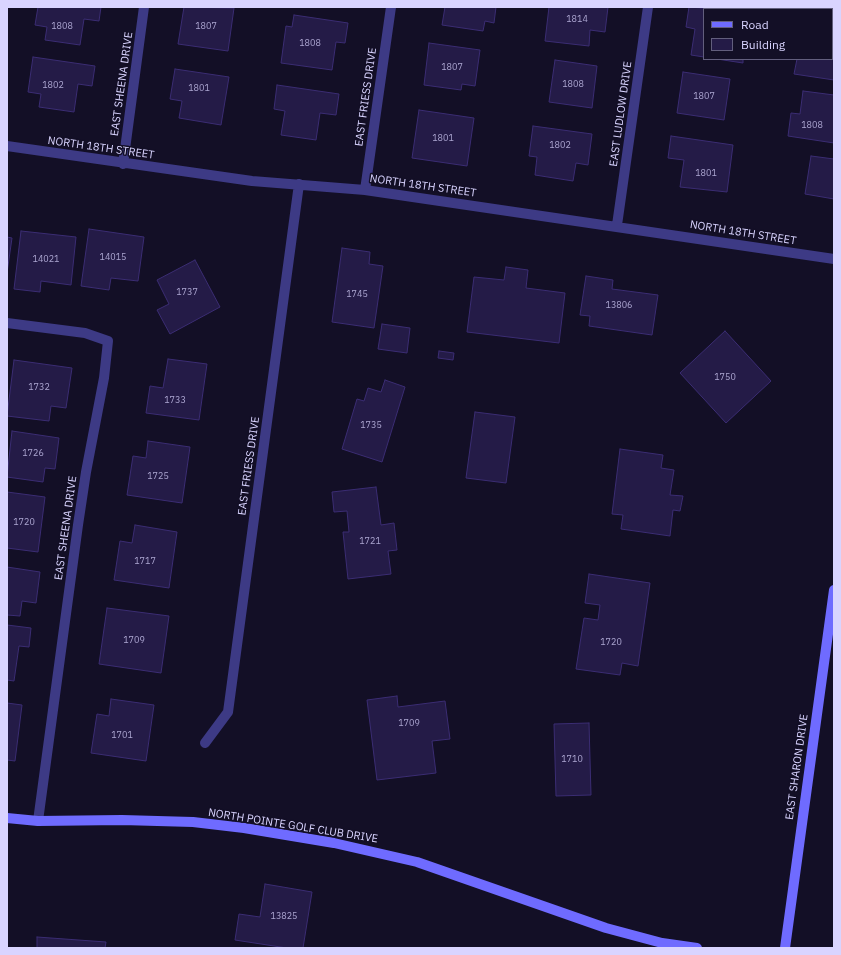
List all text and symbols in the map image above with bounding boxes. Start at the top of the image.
legend [703,8,833,60]
house number: 1814 [566,14,588,24]
text: Road [741,17,769,32]
house number: 1808 [51,21,73,31]
house number: 1807 [195,21,217,31]
street label: EAST SHEENA DRIVE [108,31,136,137]
text: Building [741,37,785,52]
house number: 1808 [299,38,321,48]
street label: EAST FRIESS DRIVE [353,47,379,147]
street label: EAST LUDLOW DRIVE [607,61,635,167]
house number: 1807 [441,62,463,72]
house number: 1808 [562,79,584,89]
house number: 1802 [42,80,64,90]
house number: 1801 [188,83,210,93]
house number: 1807 [693,91,715,101]
house number: 1808 [801,120,823,130]
house number: 1801 [432,133,454,143]
street label: NORTH 18TH STREET [47,134,155,162]
house number: 1802 [549,140,571,150]
house number: 1801 [695,168,717,178]
street label: NORTH 18TH STREET [369,172,477,200]
street label: NORTH 18TH STREET [689,218,797,248]
house number: 14015 [100,252,126,262]
house number: 14021 [33,254,59,264]
house number: 1737 [176,287,198,297]
house number: 1745 [346,289,368,299]
house number: 13806 [606,300,632,310]
house number: 1750 [714,372,736,382]
house number: 1732 [28,382,50,392]
house number: 1733 [164,395,186,405]
street label: EAST FRIESS DRIVE [236,416,262,516]
house number: 1735 [360,420,382,430]
house number: 1726 [22,448,44,458]
house number: 1725 [147,471,169,481]
street label: EAST SHEENA DRIVE [52,475,80,581]
house number: 1720 [13,517,35,527]
house number: 1721 [359,536,381,546]
house number: 1717 [134,556,156,566]
house number: 1709 [123,635,145,645]
house number: 1720 [600,637,622,647]
street label: EAST SHARON DRIVE [783,713,811,821]
house number: 1709 [398,718,420,728]
house number: 1701 [111,730,133,740]
house number: 1710 [561,754,583,764]
street label: NORTH POINTE GOLF CLUB DRIVE [207,806,379,846]
house number: 13825 [271,911,297,921]

